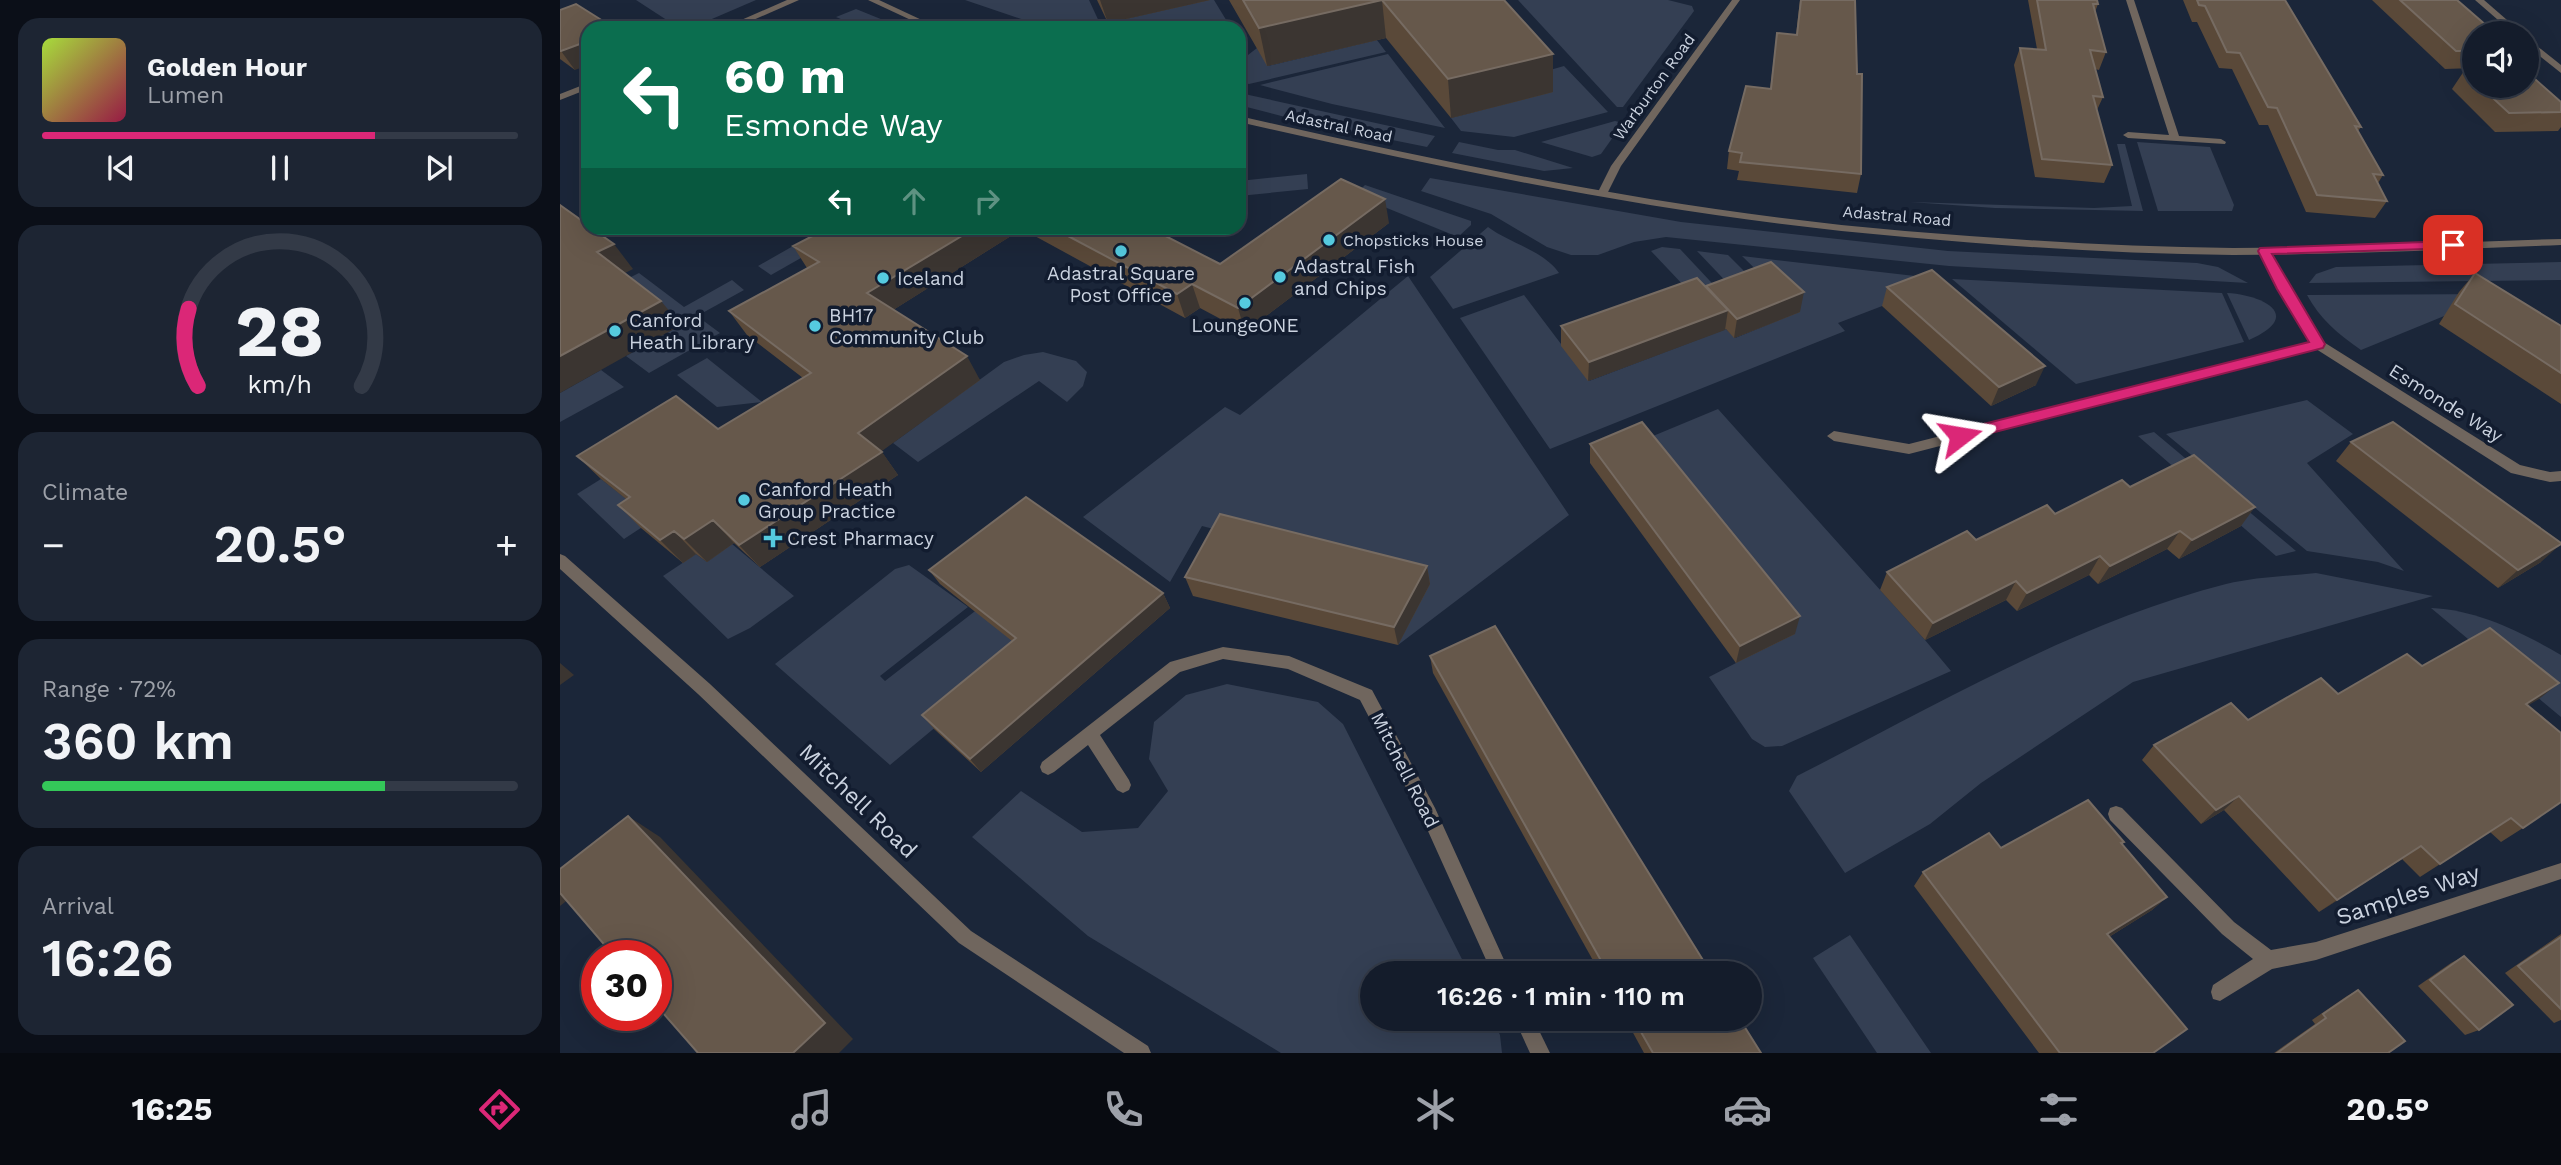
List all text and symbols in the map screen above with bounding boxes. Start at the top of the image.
map controls [2462,21,2539,98]
button: sound [2462,21,2539,98]
street label: Warburton Road [1609,30,1699,144]
text: 60 m [724,47,846,105]
icon: left [609,49,700,140]
text: Golden Hour [147,52,307,82]
text: Lumen [147,82,224,109]
street label: Adastral Road [1284,105,1394,147]
text: Esmonde Way [724,106,943,144]
icon: previous [102,149,140,187]
icon: pause [261,149,299,187]
icon: next [420,149,458,187]
icon: left [822,182,860,220]
icon: ahead [895,182,933,220]
icon: right [968,182,1006,220]
street label: Adastral Road [1842,202,1952,230]
pin [2423,215,2483,275]
icon: arrive [2434,226,2472,264]
place label: Chopsticks House [1343,231,1483,250]
marker: Chopsticks House [1321,232,1337,248]
marker: Adastral Square Post Office [1113,243,1129,259]
place label: Adastral Fish and Chips [1294,255,1415,300]
place label: Adastral Square Post Office [1047,262,1195,307]
place label: Iceland [897,267,964,290]
marker: Adastral Fish and Chips [1272,269,1288,285]
marker: Iceland [875,270,891,286]
text: 28 [235,288,325,374]
marker: LoungeONE [1237,295,1253,311]
place label: BH17 Community Club [829,304,984,349]
place label: Canford Heath Library [629,309,755,354]
place label: LoungeONE [1191,314,1299,337]
marker: BH17 Community Club [807,318,823,334]
marker: Canford Heath Library [607,323,623,339]
street label: Esmonde Way [2385,359,2507,447]
text: km/h [248,369,312,398]
position arrow [1923,399,1997,473]
place label: Canford Heath Group Practice [758,478,896,523]
text: Climate [42,479,128,506]
marker: Canford Heath Group Practice [736,492,752,508]
text: 20.5° [214,514,346,575]
text: − [42,523,65,567]
text: + [495,523,518,567]
place label: Crest Pharmacy [787,527,934,550]
marker: Crest Pharmacy [765,530,781,546]
text: Range · 72% [42,676,176,703]
street label: Mitchell Road [1366,708,1444,832]
text: 360 km [42,711,234,772]
street label: Mitchell Road [794,738,922,864]
street label: Samples Way [2333,859,2483,931]
text: Arrival [42,893,114,920]
text: 16:26 [42,928,174,989]
speed limit sign: 30 [581,940,672,1031]
text: 16:26 · 1 min · 110 m [1437,981,1685,1011]
icon: directions [475,1085,524,1134]
icon: music [787,1085,836,1134]
icon: phone [1099,1085,1148,1134]
icon: climate [1411,1085,1460,1134]
icon: car [1723,1085,1772,1134]
icon: filters [2034,1085,2083,1134]
text: 16:25 [131,1090,212,1128]
text: 20.5° [2346,1090,2430,1128]

